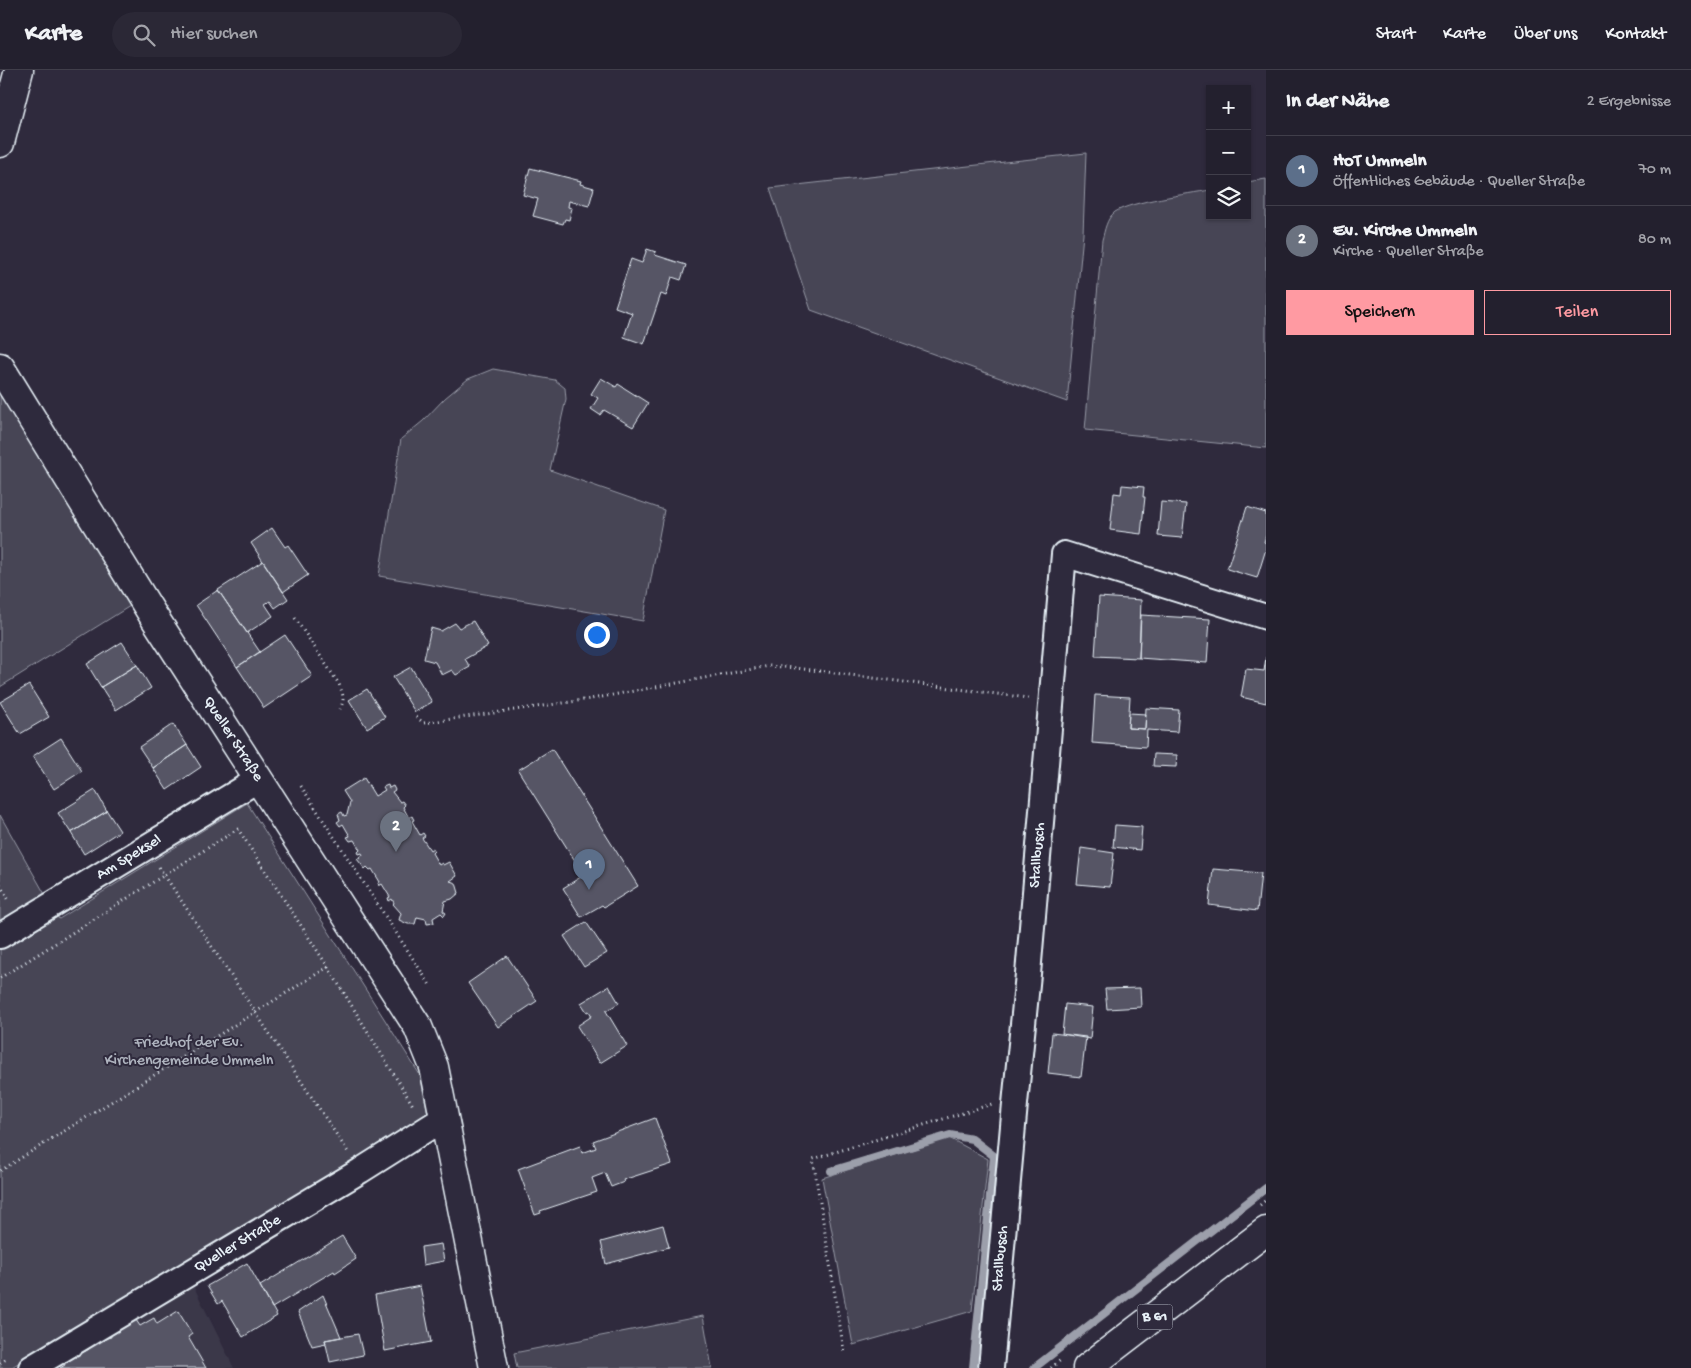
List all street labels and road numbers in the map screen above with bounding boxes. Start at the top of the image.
street label: Queller Straße [198,693,268,786]
street label: Stallbusch [1026,821,1050,889]
street label: Am Speksel [93,831,165,885]
street label: Queller Straße [191,1211,285,1277]
street label: Stallbusch [989,1224,1013,1292]
road number: B 61 [1138,1304,1172,1330]

